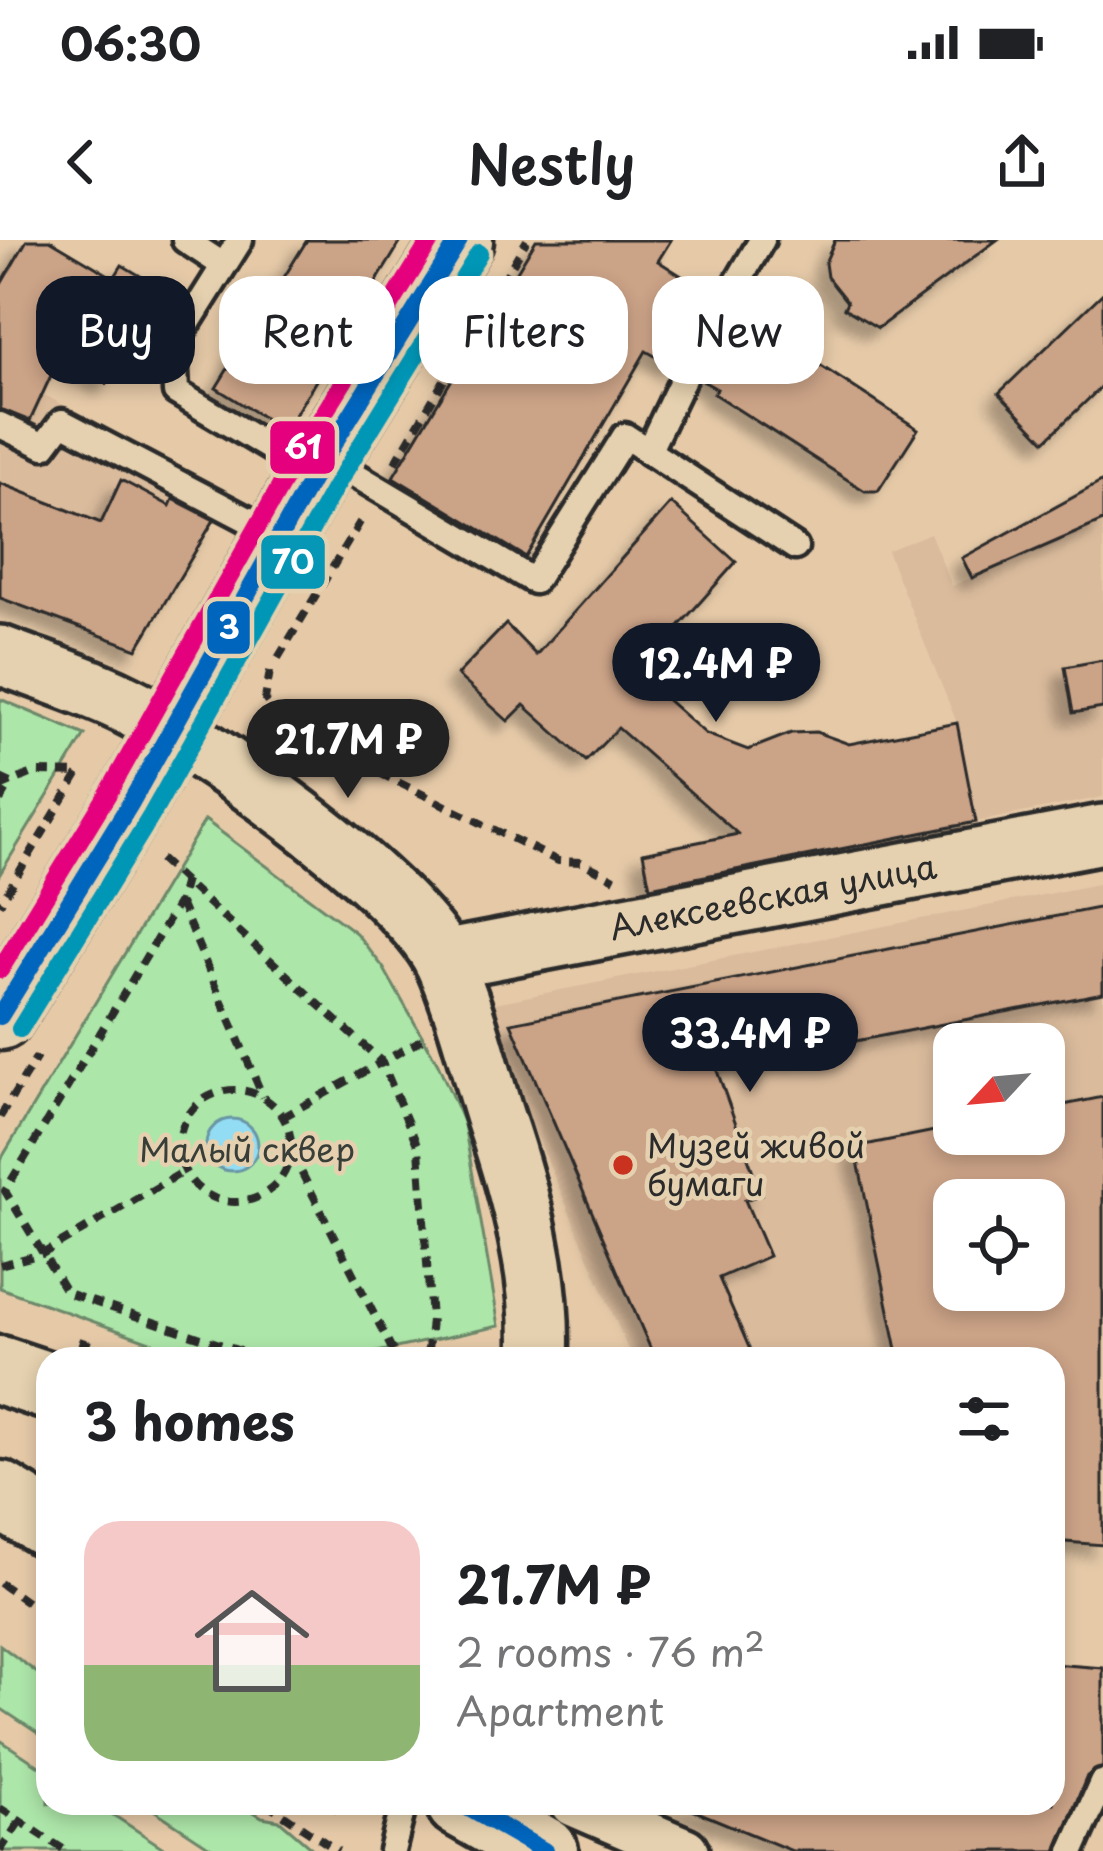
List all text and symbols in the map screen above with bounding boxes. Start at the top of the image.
text: 06:30 [60,8,201,76]
text: Nestly [468,122,635,203]
icon: back [48,129,114,195]
icon: share [989,129,1055,195]
chip: Buy [36,276,195,384]
chip: Rent [219,276,395,384]
chip: Filters [419,276,628,384]
chip: New [652,276,824,384]
line badge: 61 [268,419,337,476]
text: 61 [284,420,322,470]
line badge: 70 [259,533,327,591]
text: 70 [272,535,314,585]
line badge: 3 [205,599,252,656]
text: 3 [218,600,240,650]
pin: 12.4M ₽ [605,623,827,725]
text: 12.4M ₽ [639,632,793,691]
pin: 21.7M ₽ [237,699,459,801]
text: 21.7M ₽ [273,708,423,767]
street label: Алексеевская улица [605,839,941,951]
pin: 33.4M ₽ [639,993,861,1095]
text: 33.4M ₽ [669,1002,831,1061]
north arrow [933,1023,1065,1155]
map controls [933,1023,1065,1311]
place label: Музей живой бумаги [647,1119,865,1207]
park label: Малый сквер [139,1123,355,1173]
marker: Музей живой бумаги [610,1152,636,1178]
button: locate [933,1179,1065,1311]
text: 3 homes [84,1381,295,1458]
icon: filters [951,1386,1017,1452]
text: 21.7M ₽ [456,1544,651,1621]
icon: home [180,1569,324,1713]
text: 2 rooms · 76 m² [456,1621,765,1680]
text: Apartment [456,1680,664,1739]

